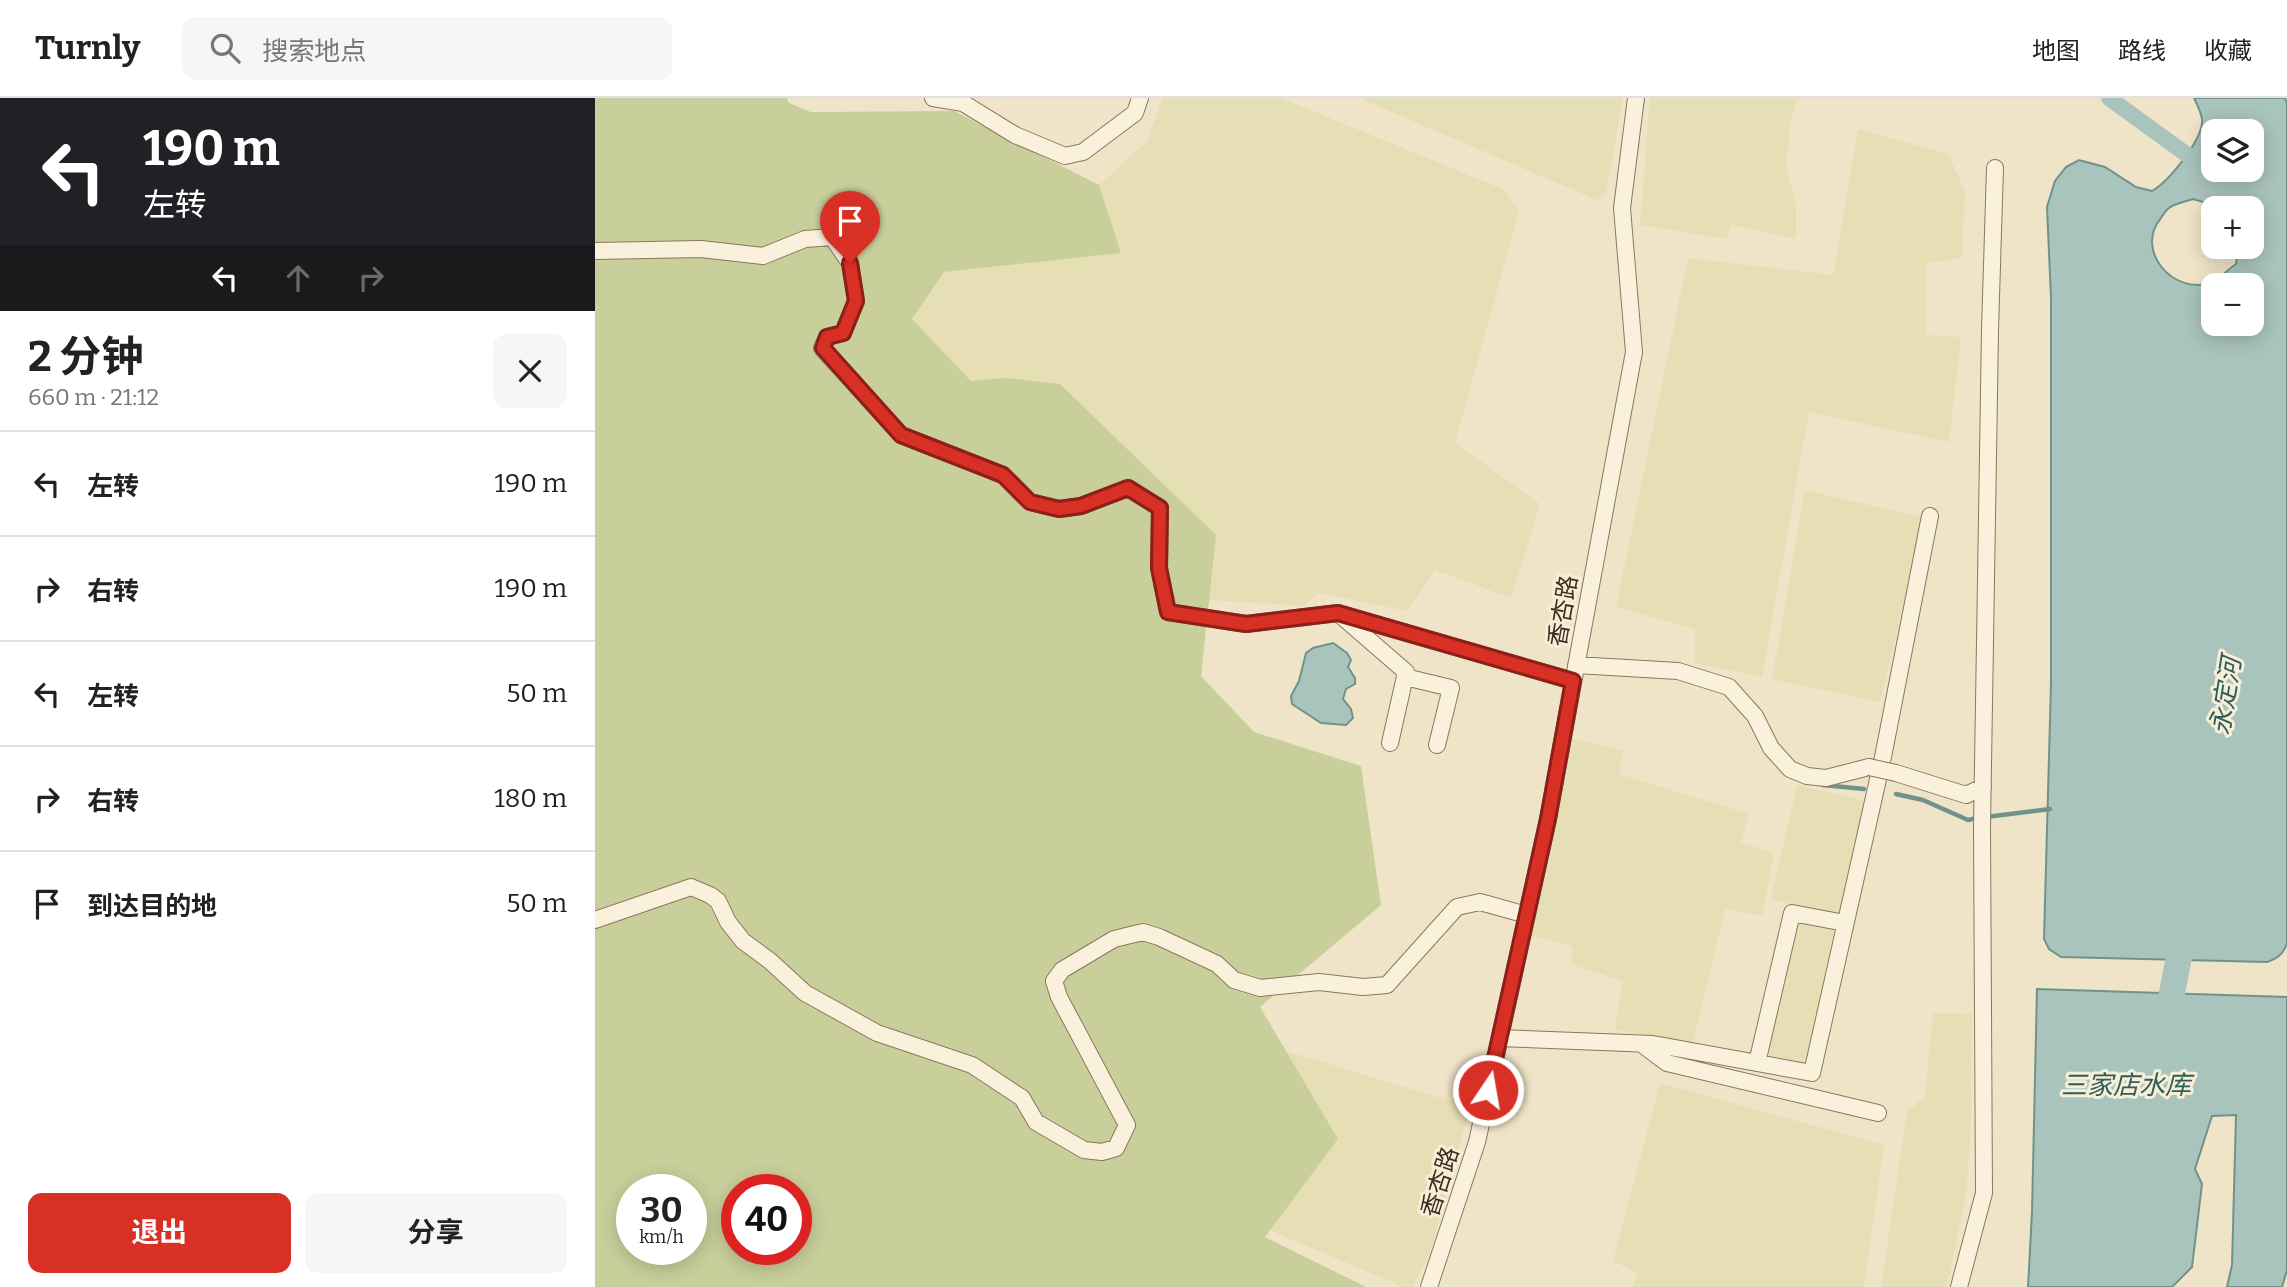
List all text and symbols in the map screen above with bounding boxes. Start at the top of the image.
search box [182,17,672,80]
text: Turnly [35,28,140,68]
icon: search [206,29,244,67]
text: 搜索地点 [262,36,366,67]
text: 地图 [2032,37,2080,65]
text: 路线 [2118,37,2166,65]
text: 收藏 [2204,37,2252,65]
text: 190 m [143,119,280,178]
map controls [2201,119,2264,336]
button: layers [2201,119,2264,182]
icon: left [28,126,119,217]
text: 左转 [143,186,207,224]
pin [820,191,880,263]
button: + [2201,196,2264,259]
icon: arrive [831,202,869,240]
icon: left [206,259,244,297]
icon: ahead [279,259,317,297]
icon: right [352,259,390,297]
button: − [2201,273,2264,336]
text: 2 分钟 [28,332,143,382]
button: close [493,334,567,408]
text: 660 m · 21:12 [28,383,159,411]
icon: left [28,465,66,503]
text: 190 m [495,468,567,499]
text: 左转 [87,471,139,502]
icon: right [28,570,66,608]
text: 190 m [495,573,567,604]
street label: 香杏路 [1543,573,1583,649]
text: 右转 [87,576,139,607]
water label: 永定河 [2205,650,2248,737]
icon: left [28,675,66,713]
text: 50 m [506,678,567,709]
text: 左转 [87,681,139,712]
icon: right [28,780,66,818]
text: 180 m [494,783,567,814]
text: 右转 [87,786,139,817]
icon: arrive [28,885,66,923]
text: 50 m [506,888,567,919]
text: 到达目的地 [87,891,217,922]
position arrow [1451,1053,1525,1127]
water label: 三家店水库 [2061,1070,2195,1101]
street label: 香杏路 [1416,1143,1464,1221]
speed limit sign: 40 [721,1174,812,1265]
text: 30 [640,1189,683,1231]
button: 退出 [28,1193,291,1273]
button: 分享 [305,1193,567,1273]
text: km/h [639,1226,684,1248]

